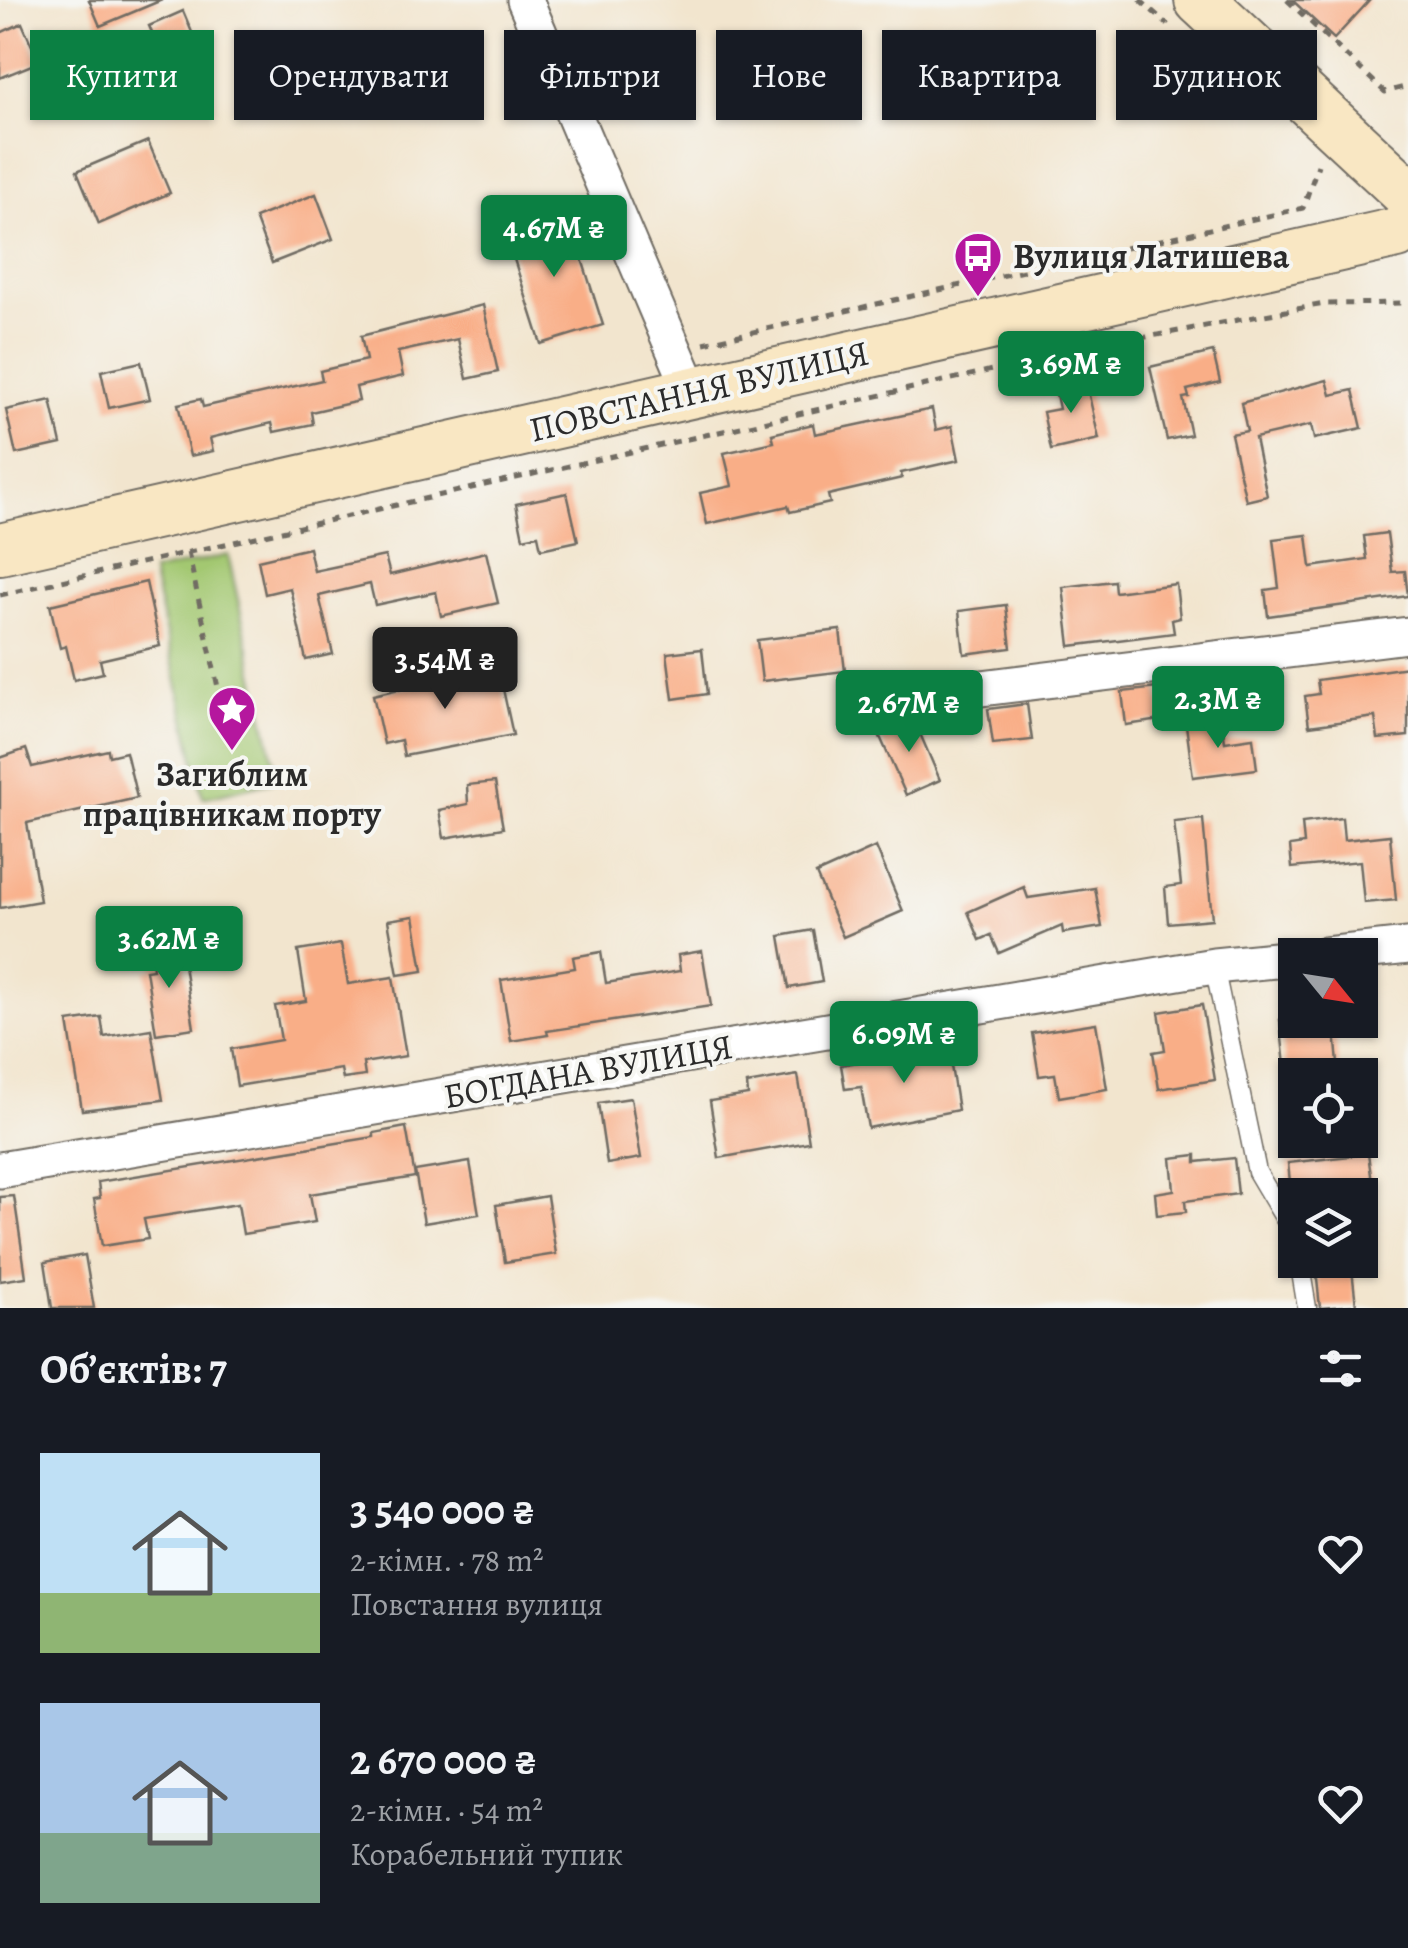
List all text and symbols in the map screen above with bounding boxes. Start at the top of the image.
chip: Купити [30,30,214,120]
chip: Орендувати [234,30,484,120]
chip: Фільтри [504,30,696,120]
chip: Нове [716,30,862,120]
chip: Квартира [882,30,1096,120]
chip: Будинок [1116,30,1317,120]
pin: 4.67M ₴ [462,195,646,280]
text: 4.67M ₴ [503,205,605,249]
bus stop icon: Вулиця Латишева [952,230,1004,298]
place label: Вулиця Латишева [1013,232,1290,280]
street label: ПОВСТАННЯ ВУЛИЦЯ [525,329,873,453]
pin: 3.69M ₴ [979,331,1163,416]
text: 3.69M ₴ [1020,341,1122,385]
pin: 3.54M ₴ [353,627,537,712]
text: 3.54M ₴ [395,637,495,681]
pin: 2.3M ₴ [1137,666,1299,751]
pin: 2.67M ₴ [817,670,1001,755]
text: 2.3M ₴ [1174,676,1262,720]
text: 2.67M ₴ [858,680,960,724]
place icon: Загиблим працівникам порту [206,684,258,752]
place label: Загиблим працівникам порту [83,750,382,838]
pin: 3.62M ₴ [77,906,261,991]
text: 3.62M ₴ [118,916,220,960]
north arrow [1278,938,1378,1038]
map controls [1278,938,1378,1278]
pin: 6.09M ₴ [812,1001,996,1086]
text: 6.09M ₴ [852,1011,956,1055]
street label: БОГДАНА ВУЛИЦЯ [440,1022,736,1120]
button: locate [1278,1058,1378,1158]
button: layers [1278,1178,1378,1278]
text: Об’єктів: 7 [40,1340,227,1397]
icon: filters [1313,1341,1368,1396]
text: 3 540 000 ₴ [350,1481,535,1538]
icon: home [120,1493,240,1613]
icon: heart [1313,1526,1368,1581]
text: 2-кімн. · 78 m² [350,1538,544,1582]
text: Повстання вулиця [350,1582,603,1626]
text: 2 670 000 ₴ [350,1731,537,1788]
icon: home [120,1743,240,1863]
icon: heart [1313,1776,1368,1831]
text: 2-кімн. · 54 m² [350,1788,543,1832]
text: Корабельний тупик [350,1832,623,1876]

